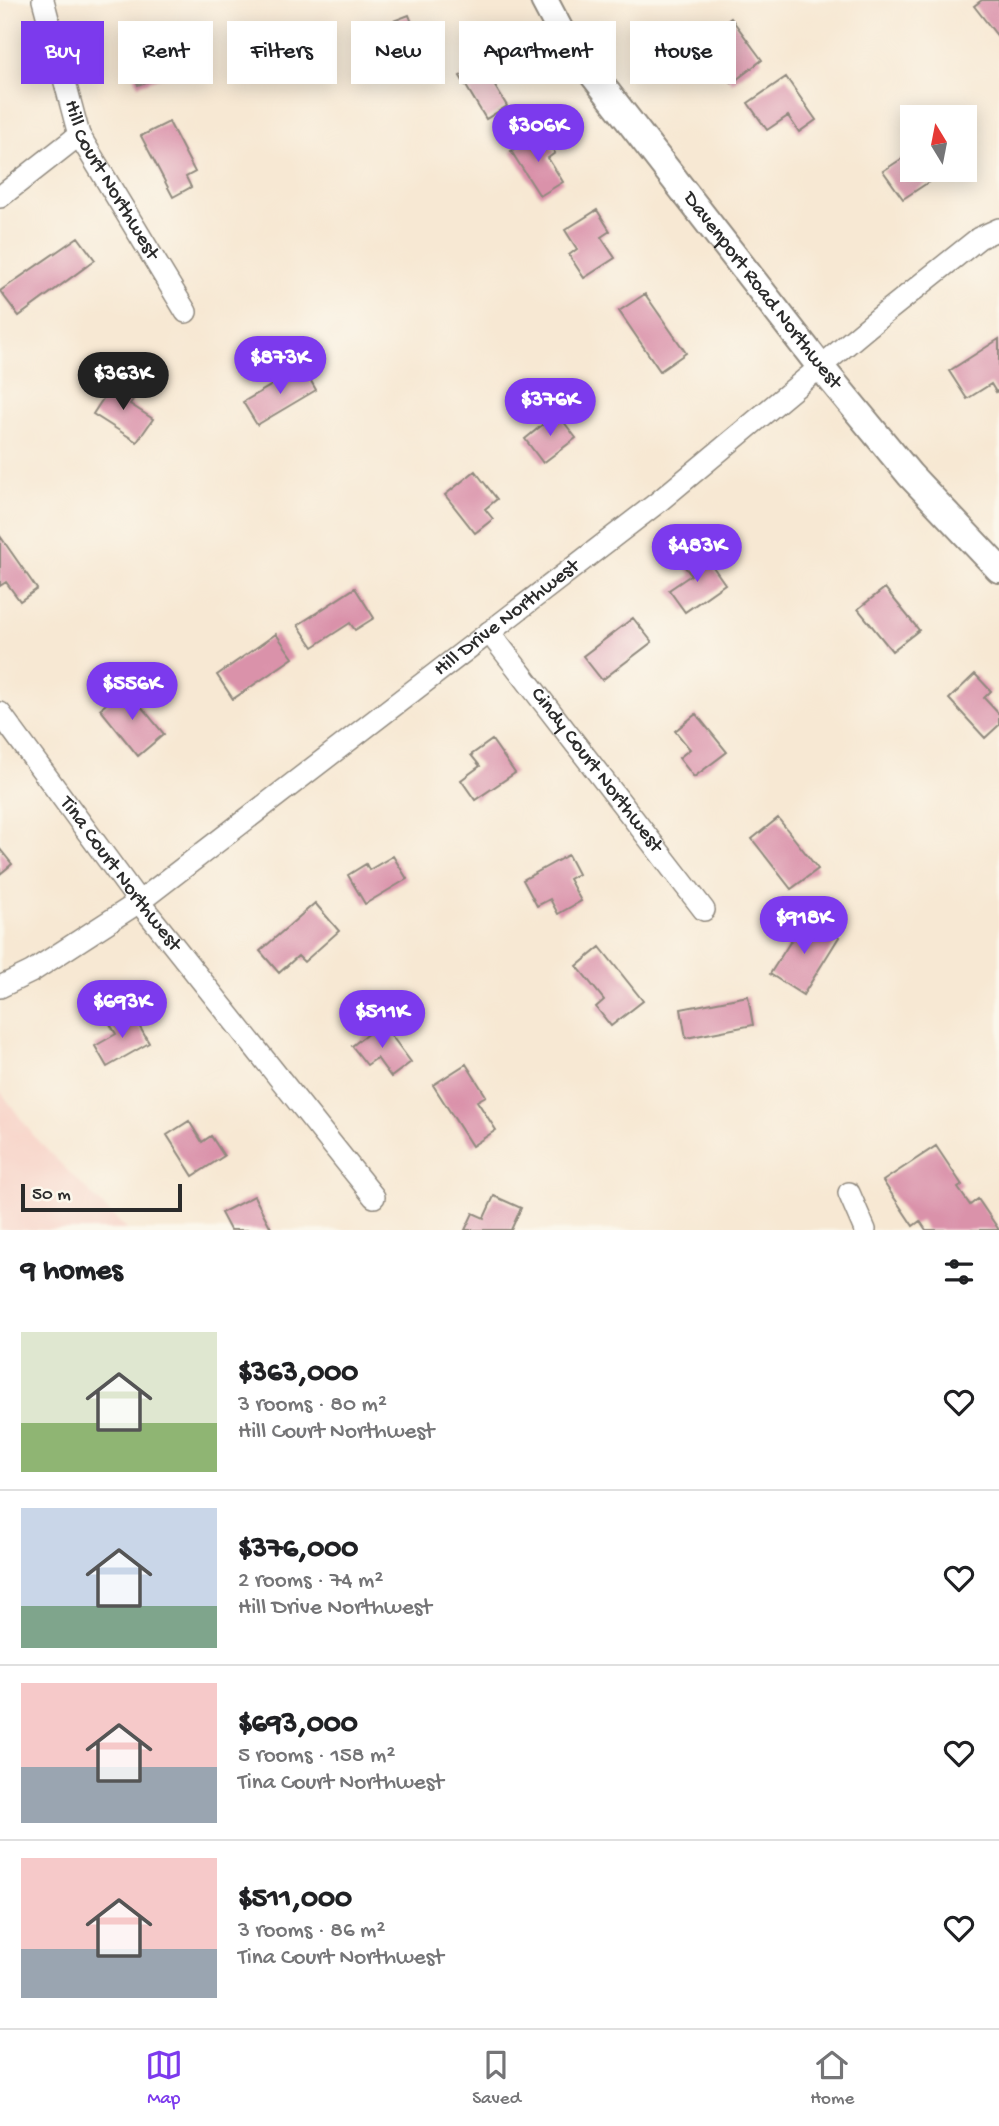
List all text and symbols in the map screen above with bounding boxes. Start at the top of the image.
chip: Buy [21,21,104,84]
chip: Rent [118,21,213,84]
chip: Filters [227,21,337,84]
chip: New [351,21,445,84]
chip: Apartment [459,21,616,84]
chip: House [630,21,736,84]
street label: Hill Court Northwest [58,98,165,267]
pin: $306K [489,104,587,164]
north arrow [900,105,976,182]
map controls [900,105,977,182]
text: $306K [508,113,568,140]
street label: Davenport Road Northwest [676,186,848,397]
pin: $873K [231,336,329,396]
text: $873K [250,345,310,372]
pin: $363K [74,352,172,412]
text: $363K [94,361,152,388]
pin: $376K [501,378,599,438]
text: $376K [521,387,579,414]
pin: $483K [648,524,746,584]
text: $483K [668,533,726,560]
street label: Hill Drive Northwest [430,553,587,682]
pin: $556K [83,662,181,722]
text: $556K [103,671,161,698]
street label: Cindy Court Northwest [524,683,669,860]
street label: Tina Court Northwest [53,791,188,959]
pin: $918K [755,897,853,956]
text: $918K [776,905,832,932]
pin: $693K [73,981,171,1040]
text: $693K [93,989,151,1016]
pin: $511K [333,990,431,1050]
text: $511K [355,999,409,1026]
scale bar [21,1181,182,1213]
text: 50 m [32,1184,71,1207]
icon: filters [940,1253,978,1291]
text: 9 homes [21,1255,123,1290]
text: $363,000 [238,1357,358,1392]
icon: home [77,1360,161,1444]
icon: heart [940,1383,978,1421]
text: 3 rooms · 80 m² [238,1392,387,1419]
text: Hill Court Northwest [238,1419,434,1446]
text: $376,000 [238,1533,358,1568]
icon: home [77,1536,161,1620]
icon: heart [940,1559,978,1597]
text: 2 rooms · 74 m² [238,1568,383,1595]
text: Hill Drive Northwest [238,1595,432,1622]
text: $693,000 [238,1708,358,1743]
icon: home [77,1711,161,1795]
icon: heart [940,1734,978,1772]
text: 5 rooms · 158 m² [238,1743,395,1770]
text: Tina Court Northwest [238,1770,444,1797]
text: $511,000 [238,1883,352,1918]
icon: home [77,1886,161,1970]
icon: heart [940,1909,978,1947]
text: 3 rooms · 86 m² [238,1918,385,1945]
text: Tina Court Northwest [238,1945,444,1972]
tab: Map [145,2046,183,2111]
tab: Saved [472,2046,521,2111]
tab: Home [810,2046,854,2111]

